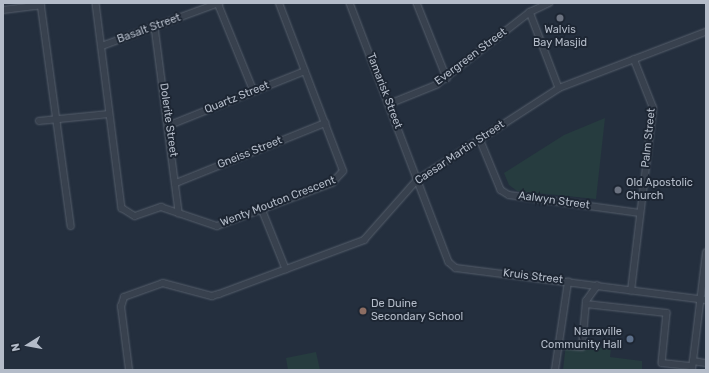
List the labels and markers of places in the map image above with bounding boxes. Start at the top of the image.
marker: Walvis Bay Masjid [555,13,565,23]
place label: Walvis Bay Masjid [533,24,587,50]
place label: Old Apostolic Church [626,177,693,203]
marker: Old Apostolic Church [613,185,623,195]
place label: De Duine Secondary School [371,298,464,324]
marker: De Duine Secondary School [358,306,368,316]
place label: Narraville Community Hall [541,326,622,352]
marker: Narraville Community Hall [625,334,635,344]

